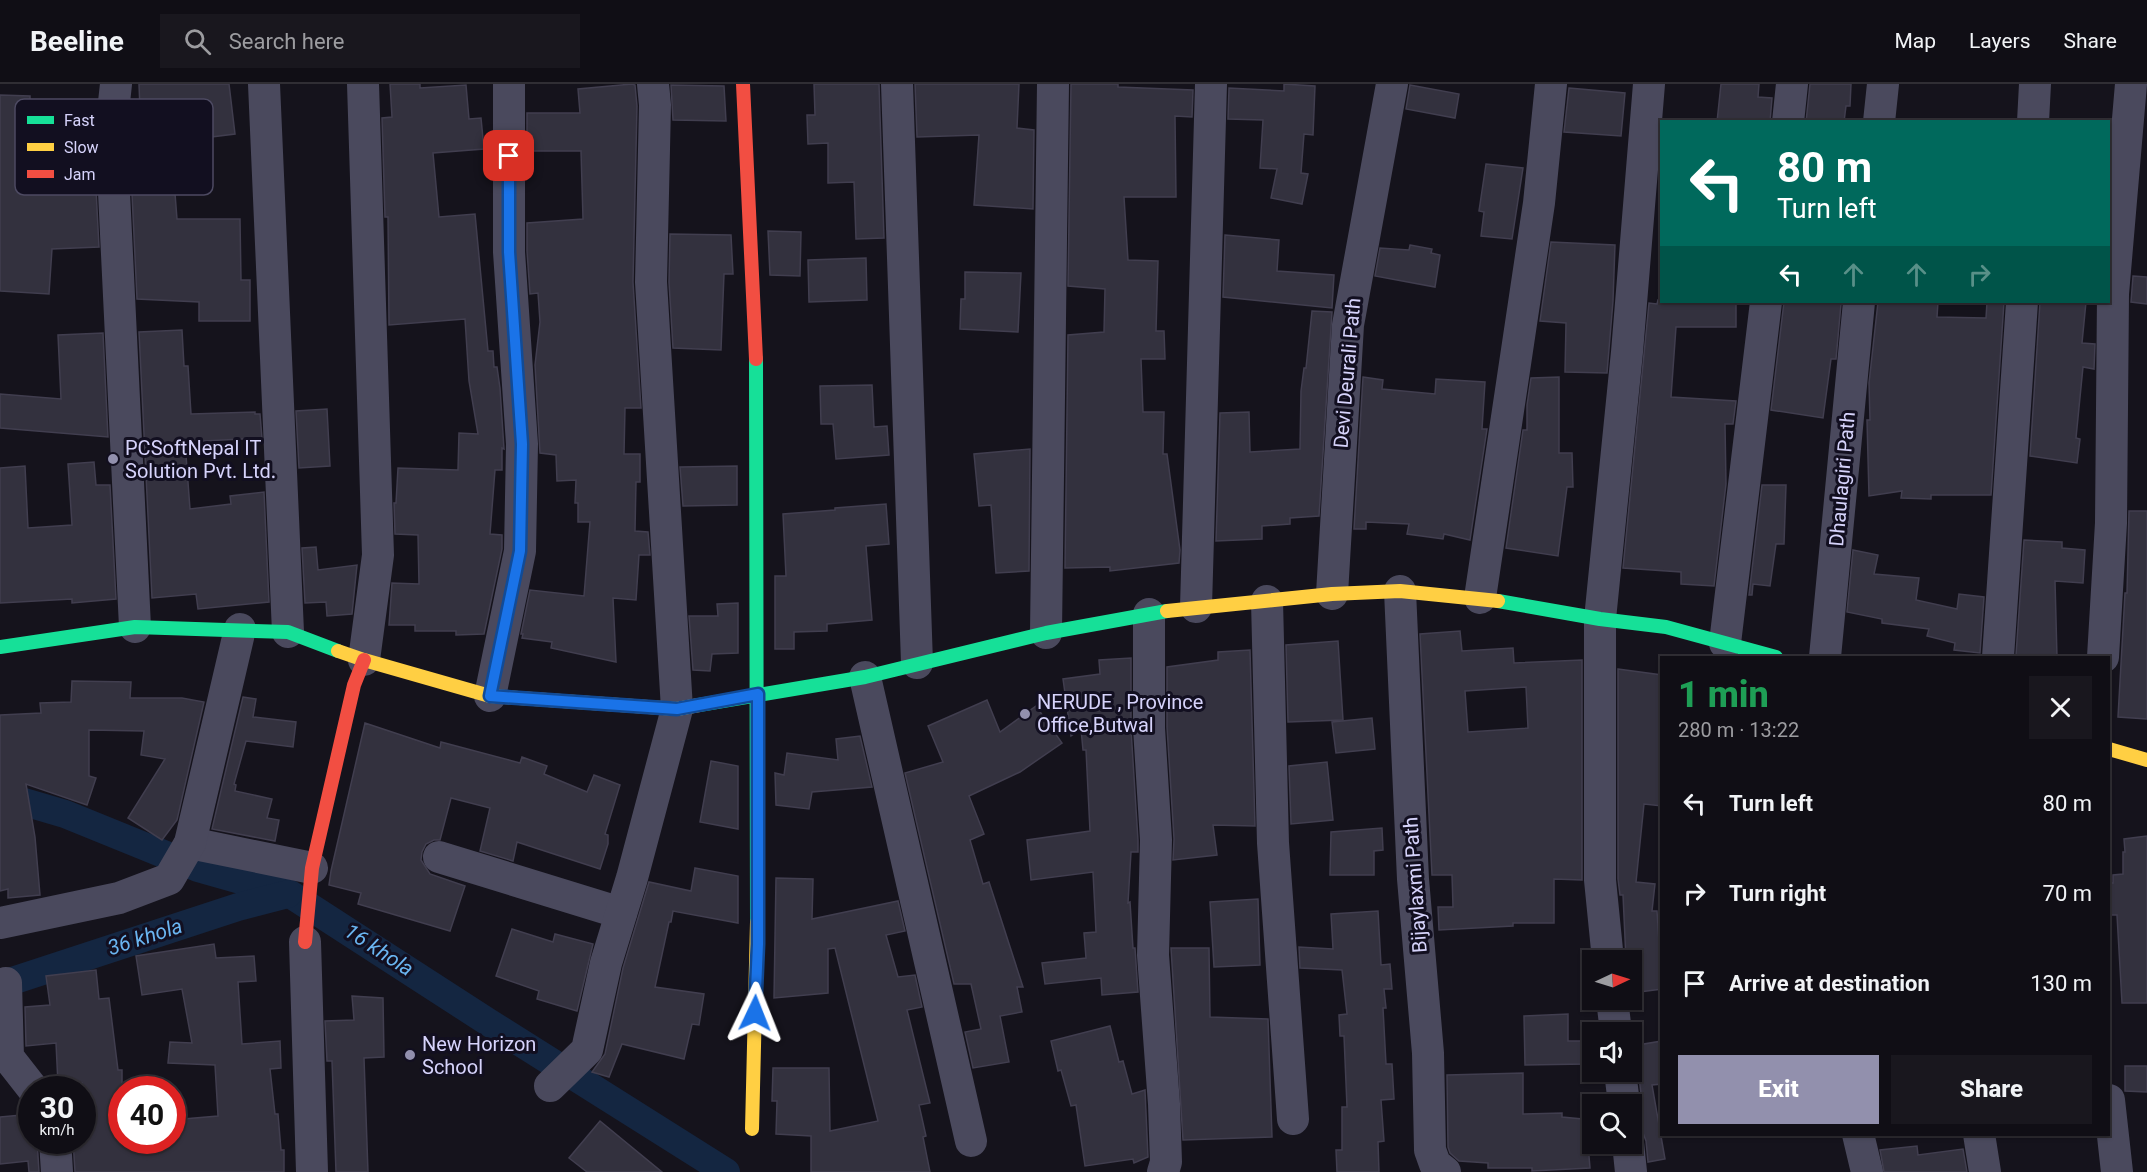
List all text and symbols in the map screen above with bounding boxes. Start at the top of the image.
search box [160,14,580,68]
text: Beeline [30,25,124,58]
icon: search [181,25,214,58]
text: Search here [229,29,345,54]
text: Map [1894,29,1936,53]
text: Layers [1969,29,2030,53]
text: Share [2063,29,2117,53]
legend [15,99,213,195]
text: Fast [64,111,95,130]
pin [483,130,534,181]
text: Slow [64,138,99,157]
icon: arrive [492,139,525,172]
text: 80 m [1777,143,1872,192]
icon: left [1678,144,1756,222]
text: Jam [64,165,96,184]
text: Turn left [1777,193,1877,225]
icon: left [1774,258,1807,291]
icon: ahead [1837,258,1870,291]
icon: ahead [1900,258,1933,291]
icon: right [1963,258,1996,291]
street label: Devi Deurali Path [1328,297,1366,449]
street label: Dhaulagiri Path [1824,410,1860,548]
place label: PCSoftNepal IT Solution Pvt. Ltd. [125,436,276,483]
marker: PCSoftNepal IT Solution Pvt. Ltd. [106,452,120,466]
text: 1 min [1678,674,1769,716]
button: close [2029,676,2092,739]
place label: NERUDE , Province Office,Butwal [1037,690,1203,737]
marker: NERUDE , Province Office,Butwal [1018,707,1032,721]
text: 280 m · 13:22 [1678,718,1799,742]
icon: left [1678,787,1711,820]
text: Turn left [1729,791,1813,816]
text: 80 m [2043,791,2092,816]
street label: Bijaylaxmi Path [1398,816,1432,954]
icon: right [1678,877,1711,910]
text: Turn right [1729,881,1826,906]
text: 70 m [2043,881,2092,906]
water label: 36 khola [105,914,185,960]
water label: 16 khola [340,919,418,981]
north arrow [1582,950,1642,1010]
map controls [1582,950,1642,1154]
icon: arrive [1678,967,1711,1000]
text: Arrive at destination [1729,971,1930,996]
text: 130 m [2030,971,2092,996]
position arrow [723,981,787,1045]
button: sound [1582,1022,1642,1082]
place label: New Horizon School [422,1032,536,1079]
marker: New Horizon School [403,1048,417,1062]
button: Exit [1678,1055,1879,1124]
button: Share [1891,1055,2092,1124]
speed limit sign: 40 [108,1076,186,1154]
text: 30 [40,1090,74,1125]
button: search [1582,1094,1642,1154]
text: km/h [39,1121,75,1139]

